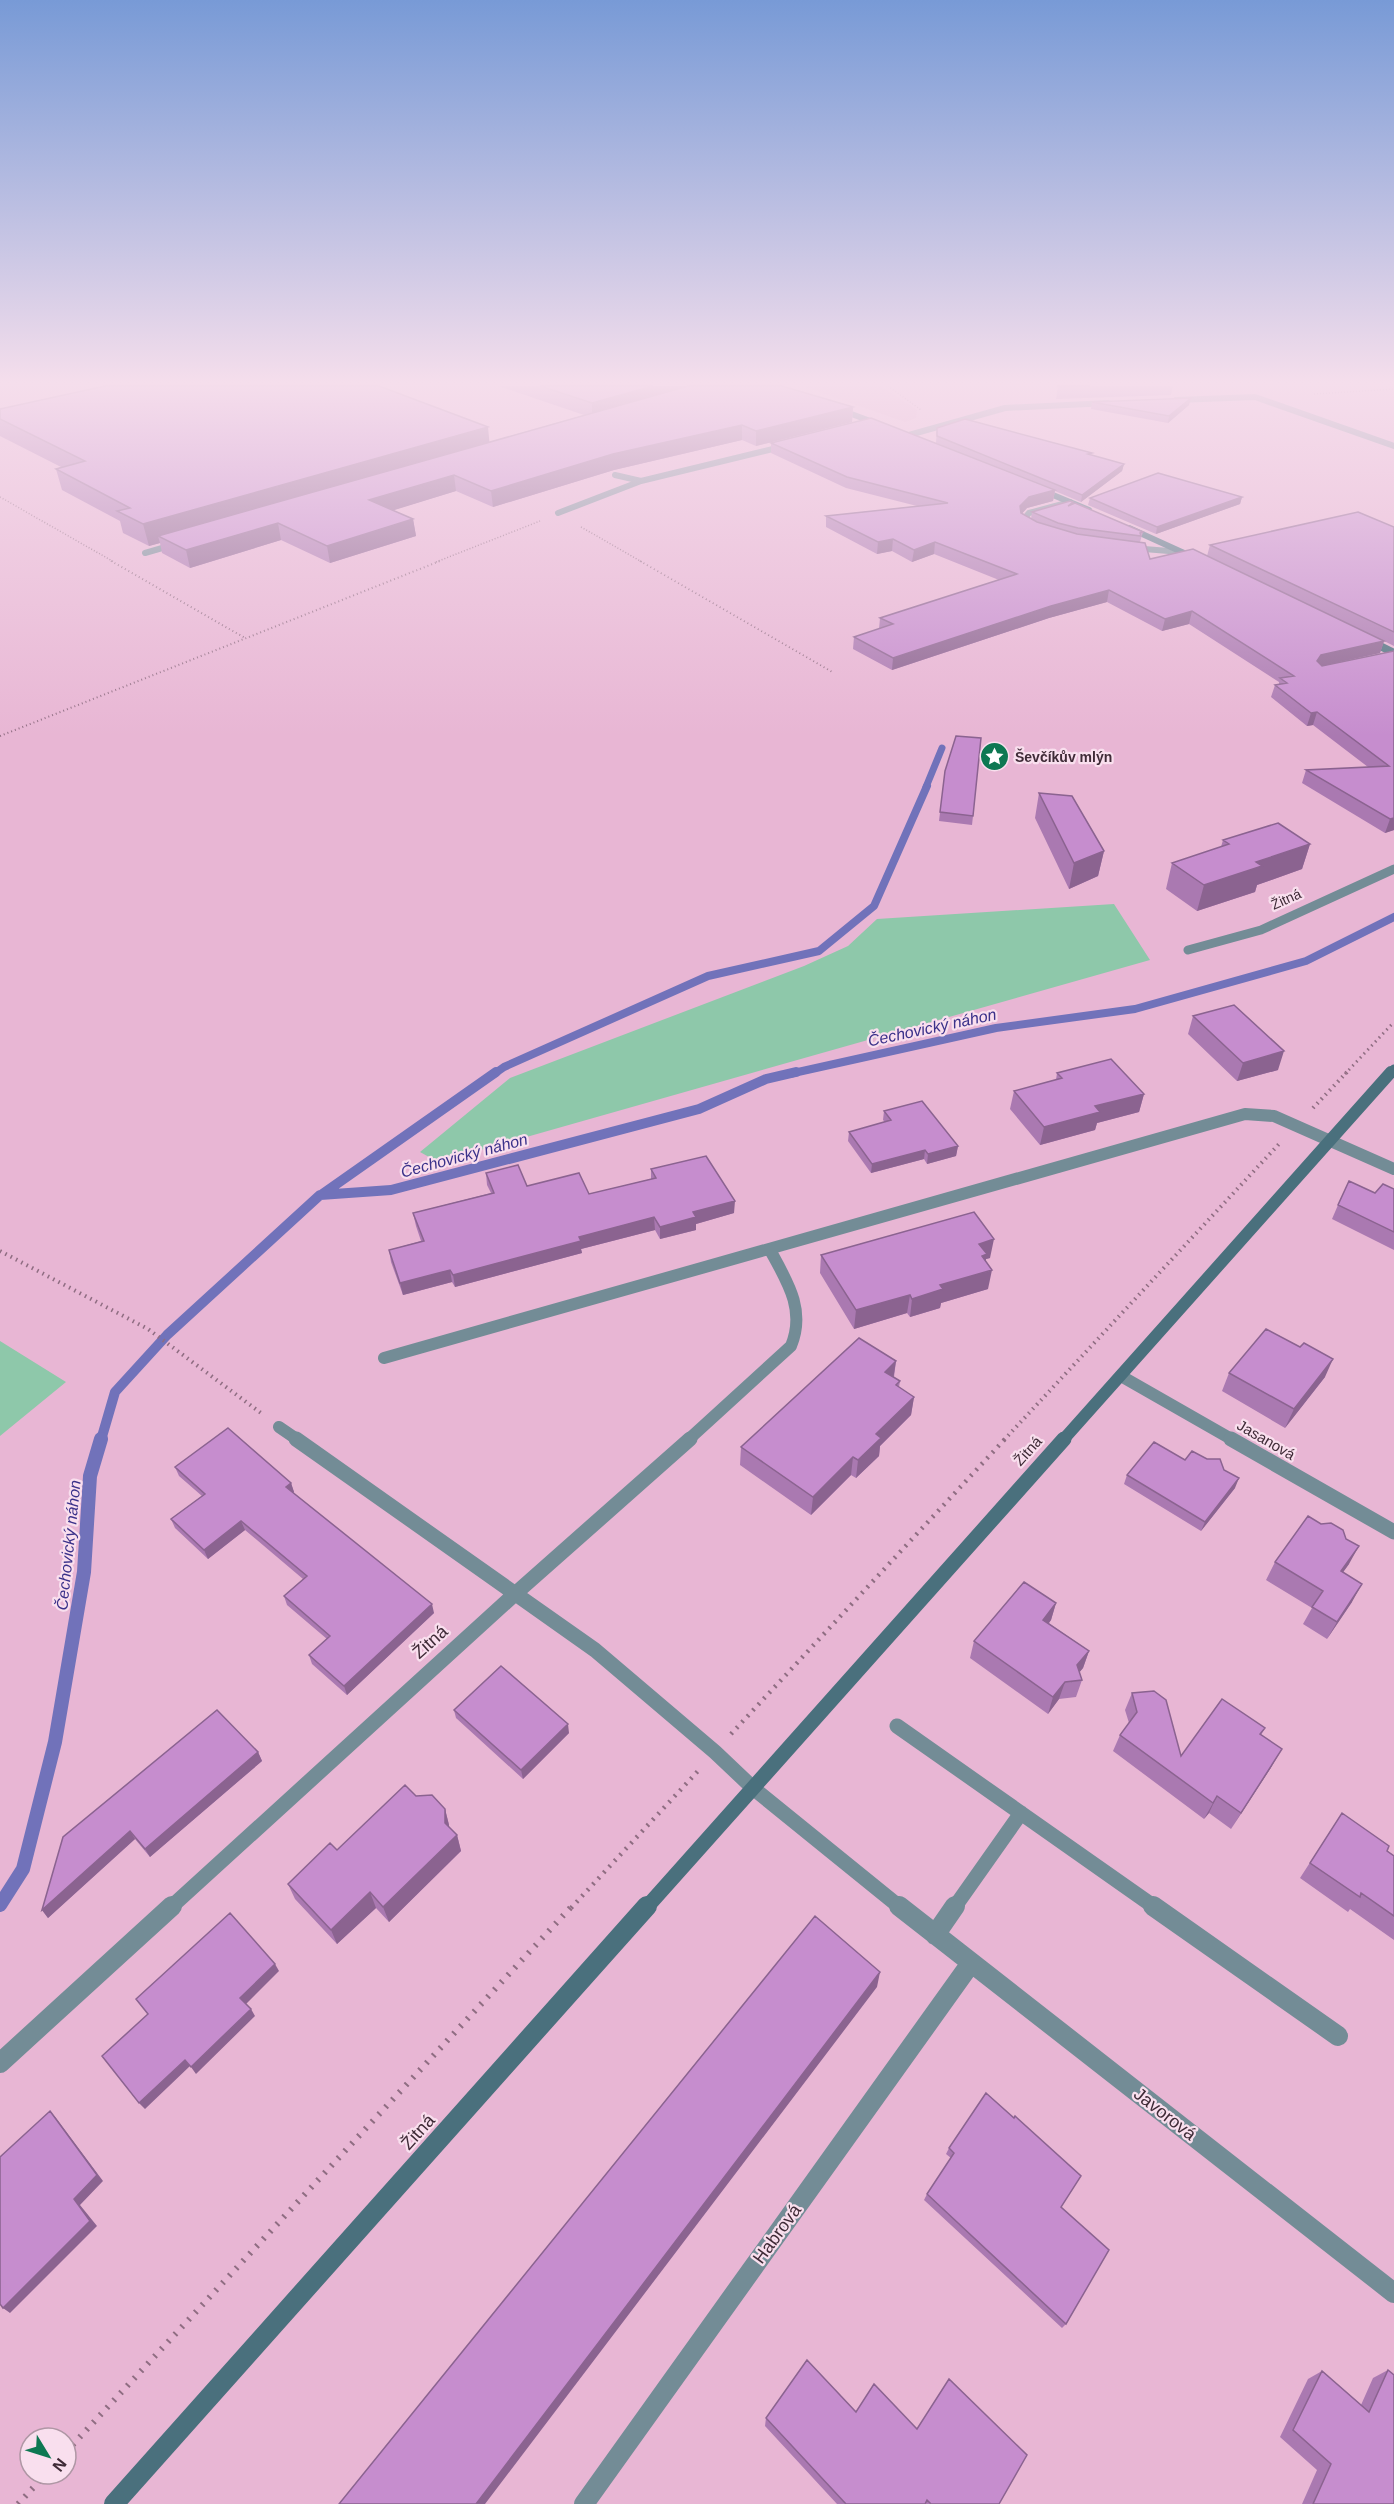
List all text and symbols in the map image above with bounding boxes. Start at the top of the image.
place icon: Ševčíkův mlýn [978,741,1010,773]
place label: Ševčíkův mlýn [1015,748,1112,765]
street label: Žitná [1269,885,1304,913]
water label: Čechovický náhon [866,1005,998,1049]
water label: Čechovický náhon [399,1129,530,1181]
street label: Jasanová [1234,1416,1299,1463]
street label: Žitná [1010,1432,1046,1469]
water label: Čechovický náhon [52,1479,84,1611]
street label: Žitná [408,1621,452,1663]
street label: Javorová [1130,2084,1201,2145]
street label: Žitná [397,2110,439,2154]
street label: Habrová [749,2200,806,2267]
north arrow [18,2426,78,2486]
text: N [49,2455,70,2475]

